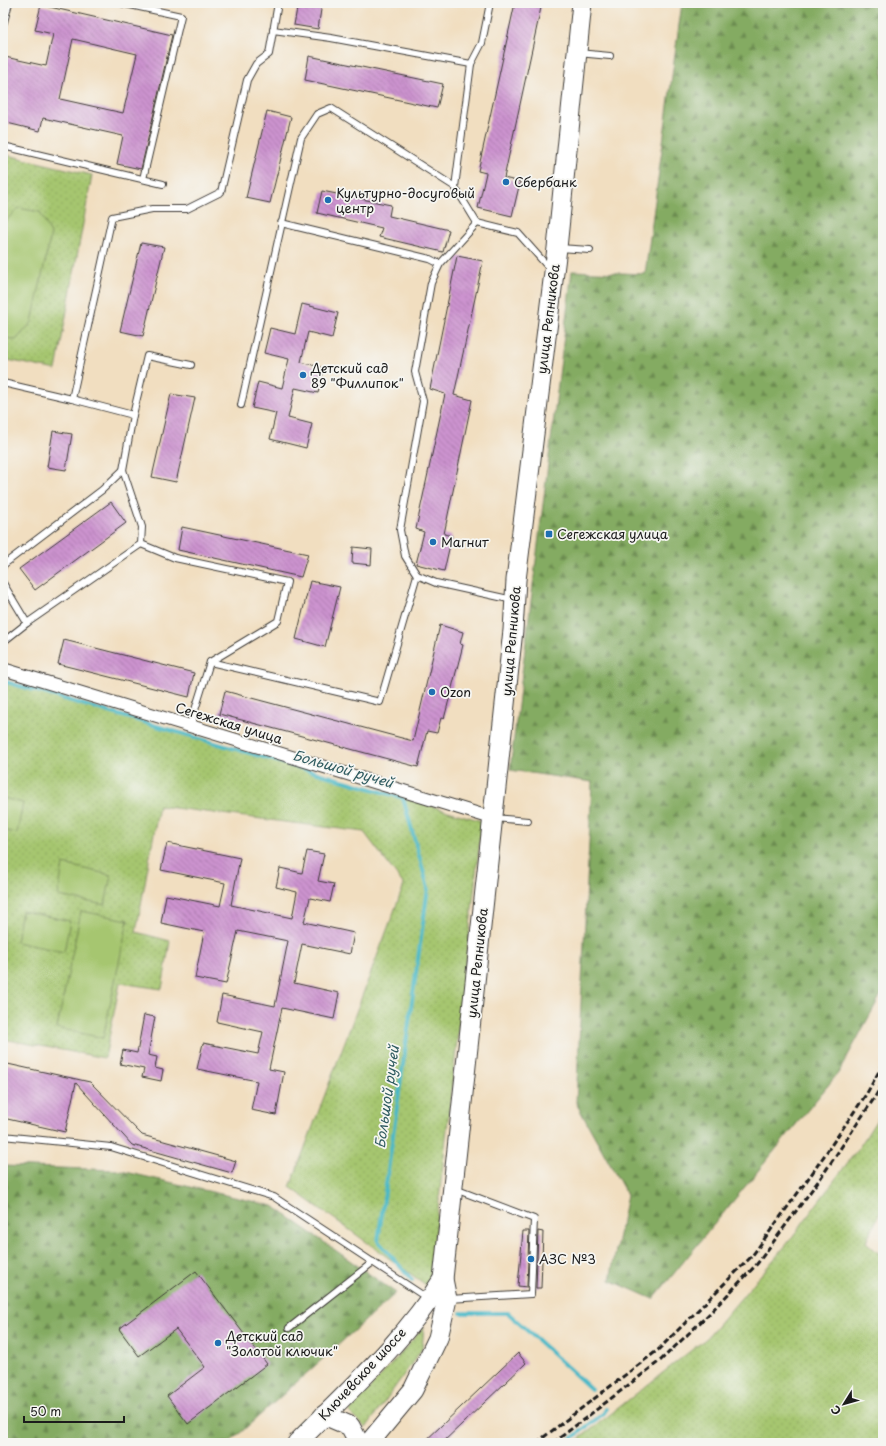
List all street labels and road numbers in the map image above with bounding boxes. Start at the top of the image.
street label: улица Репникова [531,262,564,375]
street label: улица Репникова [496,584,525,697]
street label: Сегежская улица [173,697,286,748]
street label: улица Репникова [461,906,492,1019]
street label: Ключевское шоссе [313,1323,410,1424]

